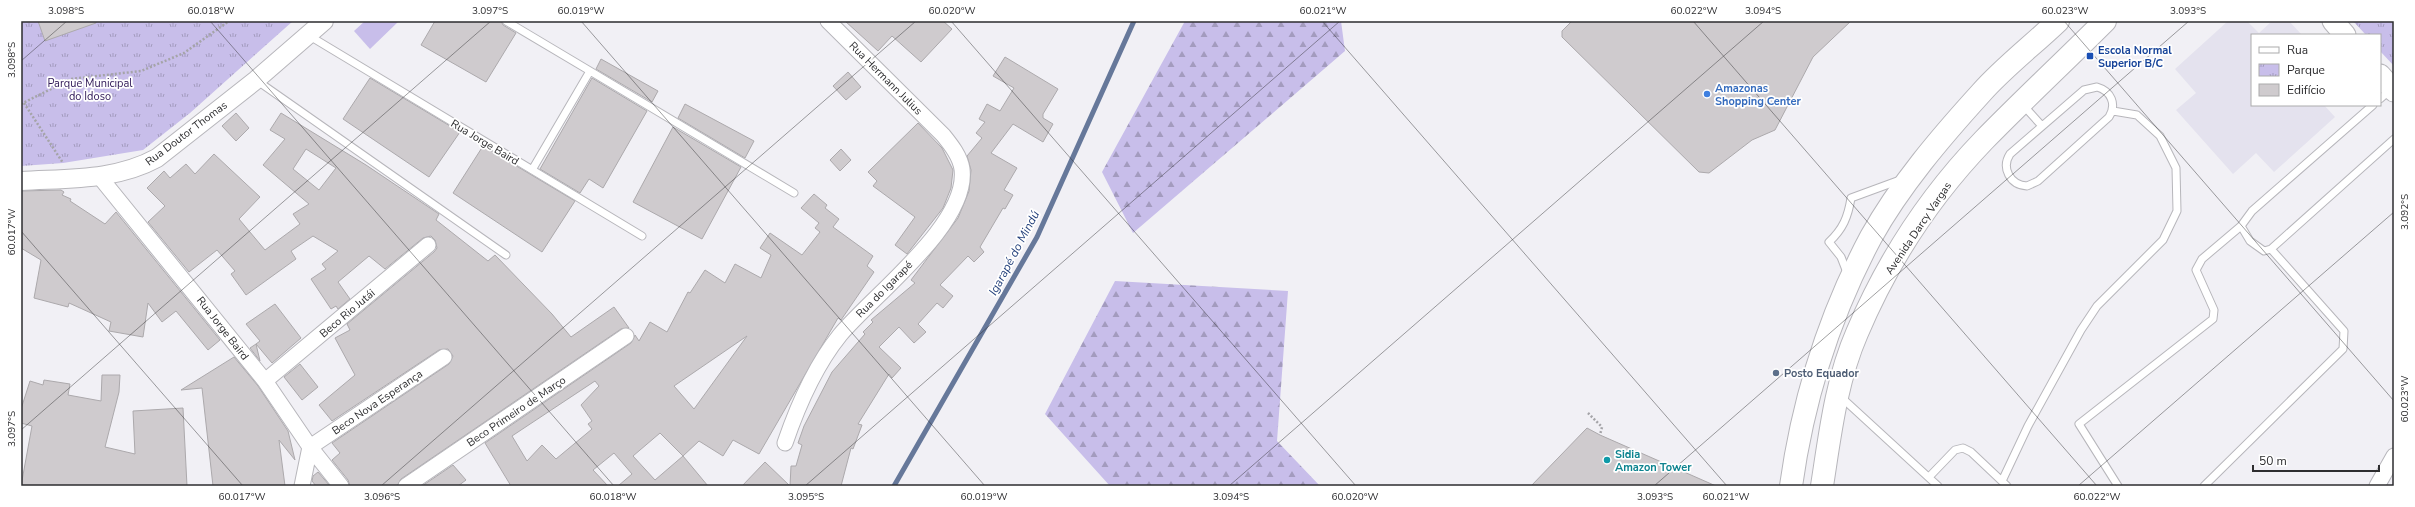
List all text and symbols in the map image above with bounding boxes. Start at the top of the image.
text: 3.098°S [48,4,84,18]
text: 60.018°W [187,4,235,18]
text: 3.097°S [472,4,508,18]
text: 60.019°W [557,4,605,18]
text: 60.020°W [928,4,976,18]
text: 60.021°W [1299,4,1347,18]
text: 60.022°W [1670,4,1718,18]
text: 3.094°S [1745,4,1781,18]
text: 60.023°W [2041,4,2089,18]
text: 3.093°S [2170,4,2206,18]
legend [2251,34,2381,106]
street label: Rua Hermann Julius [846,38,926,118]
text: 3.098°S [5,42,19,78]
text: Rua [2287,42,2308,58]
place label: Escola Normal Superior B/C [2098,43,2172,71]
marker: Escola Normal Superior B/C [2085,51,2095,61]
text: Parque [2287,62,2325,78]
park label: Parque Municipal do Idoso [47,76,133,104]
place label: Amazonas Shopping Center [1715,81,1801,109]
text: Edifício [2287,82,2326,98]
marker: Amazonas Shopping Center [1702,89,1712,99]
street label: Rua Doutor Thomas [142,98,230,169]
street label: Rua Jorge Baird [448,116,522,169]
street label: Avenida Darcy Vargas [1882,179,1955,278]
text: 3.092°S [2398,194,2412,230]
text: 60.017°W [5,208,19,256]
water label: Igarapé do Mindú [985,208,1043,298]
street label: Rua do Igarapé [853,258,916,321]
street label: Beco Rio Jutái [316,286,378,341]
street label: Rua Jorge Baird [193,293,252,363]
street label: Beco Nova Esperança [329,366,426,438]
place label: Posto Equador [1784,366,1859,381]
marker: Posto Equador [1771,368,1781,378]
street label: Beco Primeiro de Março [464,373,569,450]
text: 60.023°W [2398,375,2412,423]
text: 3.097°S [5,411,19,447]
place label: Sidia Amazon Tower [1615,447,1692,475]
scale bar [2253,447,2379,473]
text: 50 m [2259,453,2287,469]
marker: Sidia Amazon Tower [1602,455,1612,465]
text: 60.017°W [218,490,266,504]
text: 3.096°S [364,490,400,504]
text: 60.018°W [589,490,637,504]
text: 3.095°S [788,490,824,504]
text: 60.019°W [960,490,1008,504]
text: 3.094°S [1213,490,1249,504]
text: 60.020°W [1331,490,1379,504]
text: 3.093°S [1637,490,1673,504]
text: 60.021°W [1702,490,1750,504]
text: 60.022°W [2073,490,2121,504]

